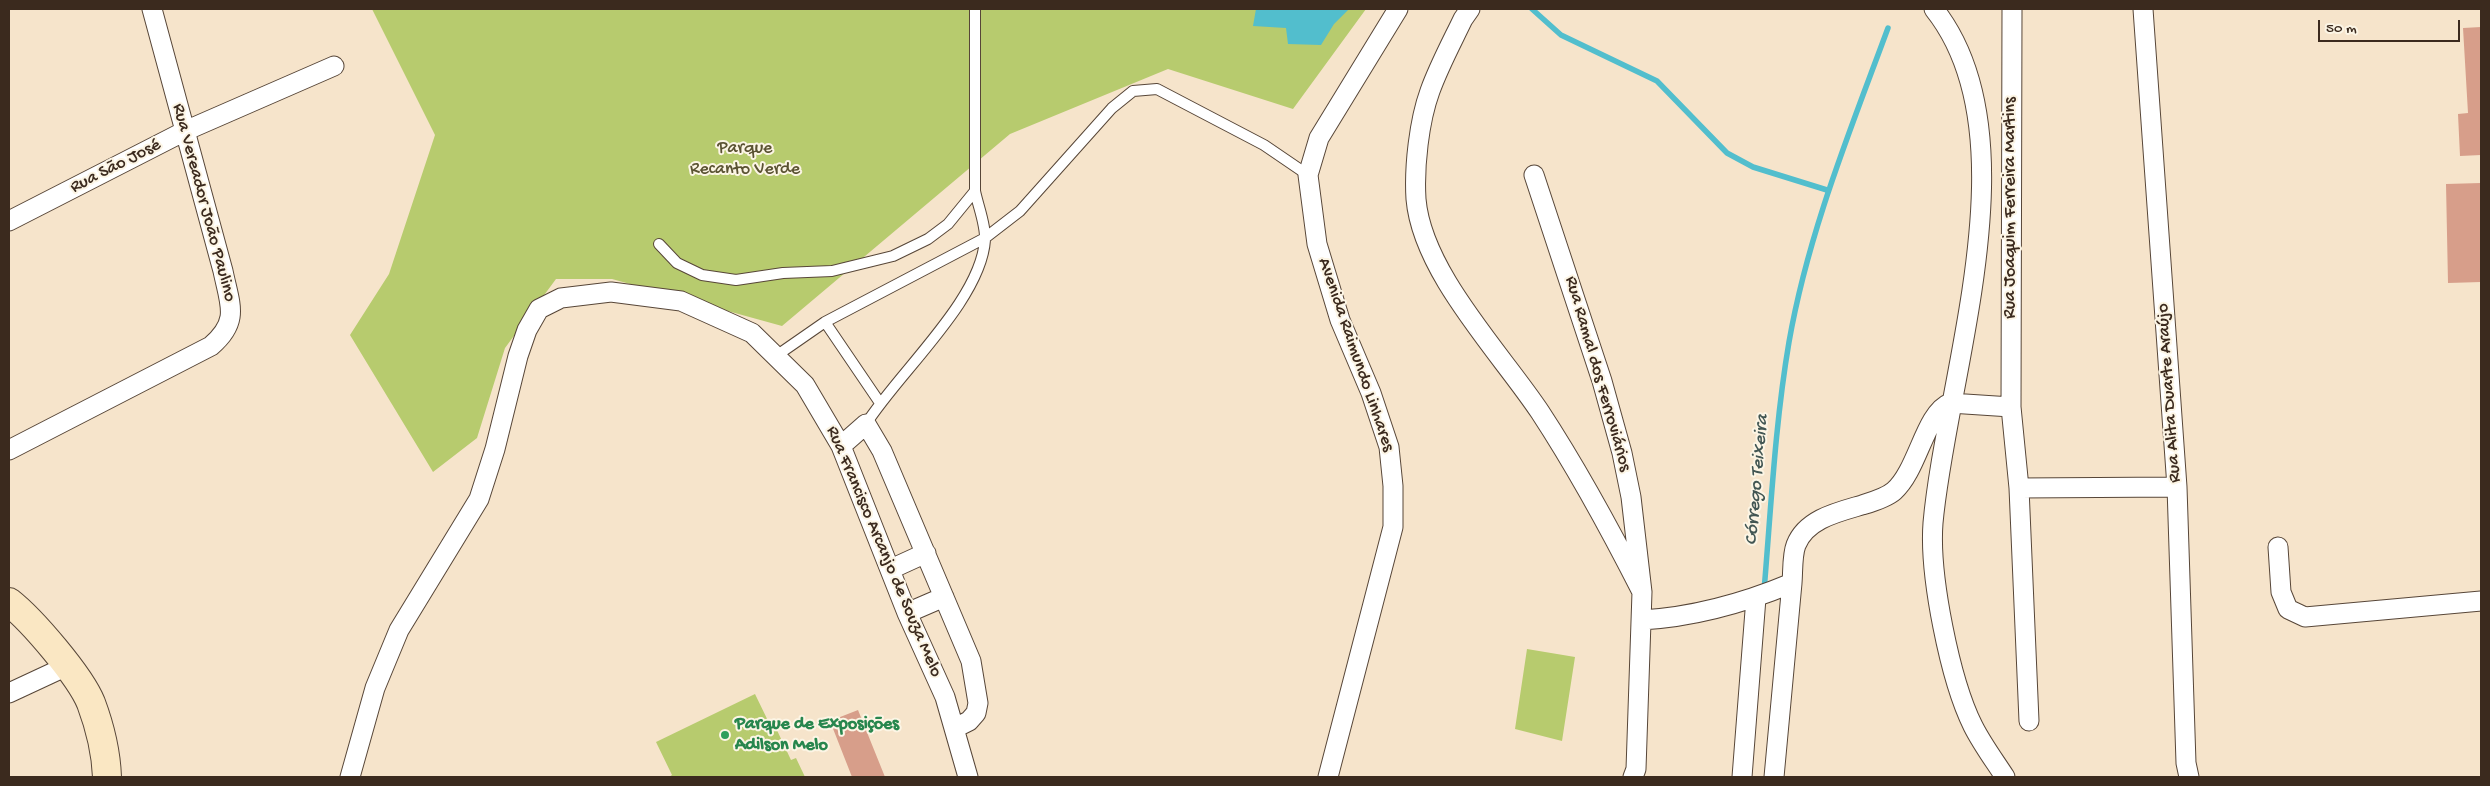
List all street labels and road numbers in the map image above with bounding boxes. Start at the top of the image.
street label: Rua Joaquim Ferreira Martins [2000,97,2022,319]
street label: Rua Vereador João Paulino [166,102,240,304]
street label: Rua São José [67,135,165,199]
street label: Avenida Raimundo Linhares [1312,255,1398,455]
street label: Rua Ramal dos Ferroviários [1559,274,1635,474]
street label: Rua Alita Duarte Araújo [2153,303,2187,483]
street label: Rua Francisco Arcanjo de Souza Melo [820,423,946,681]

